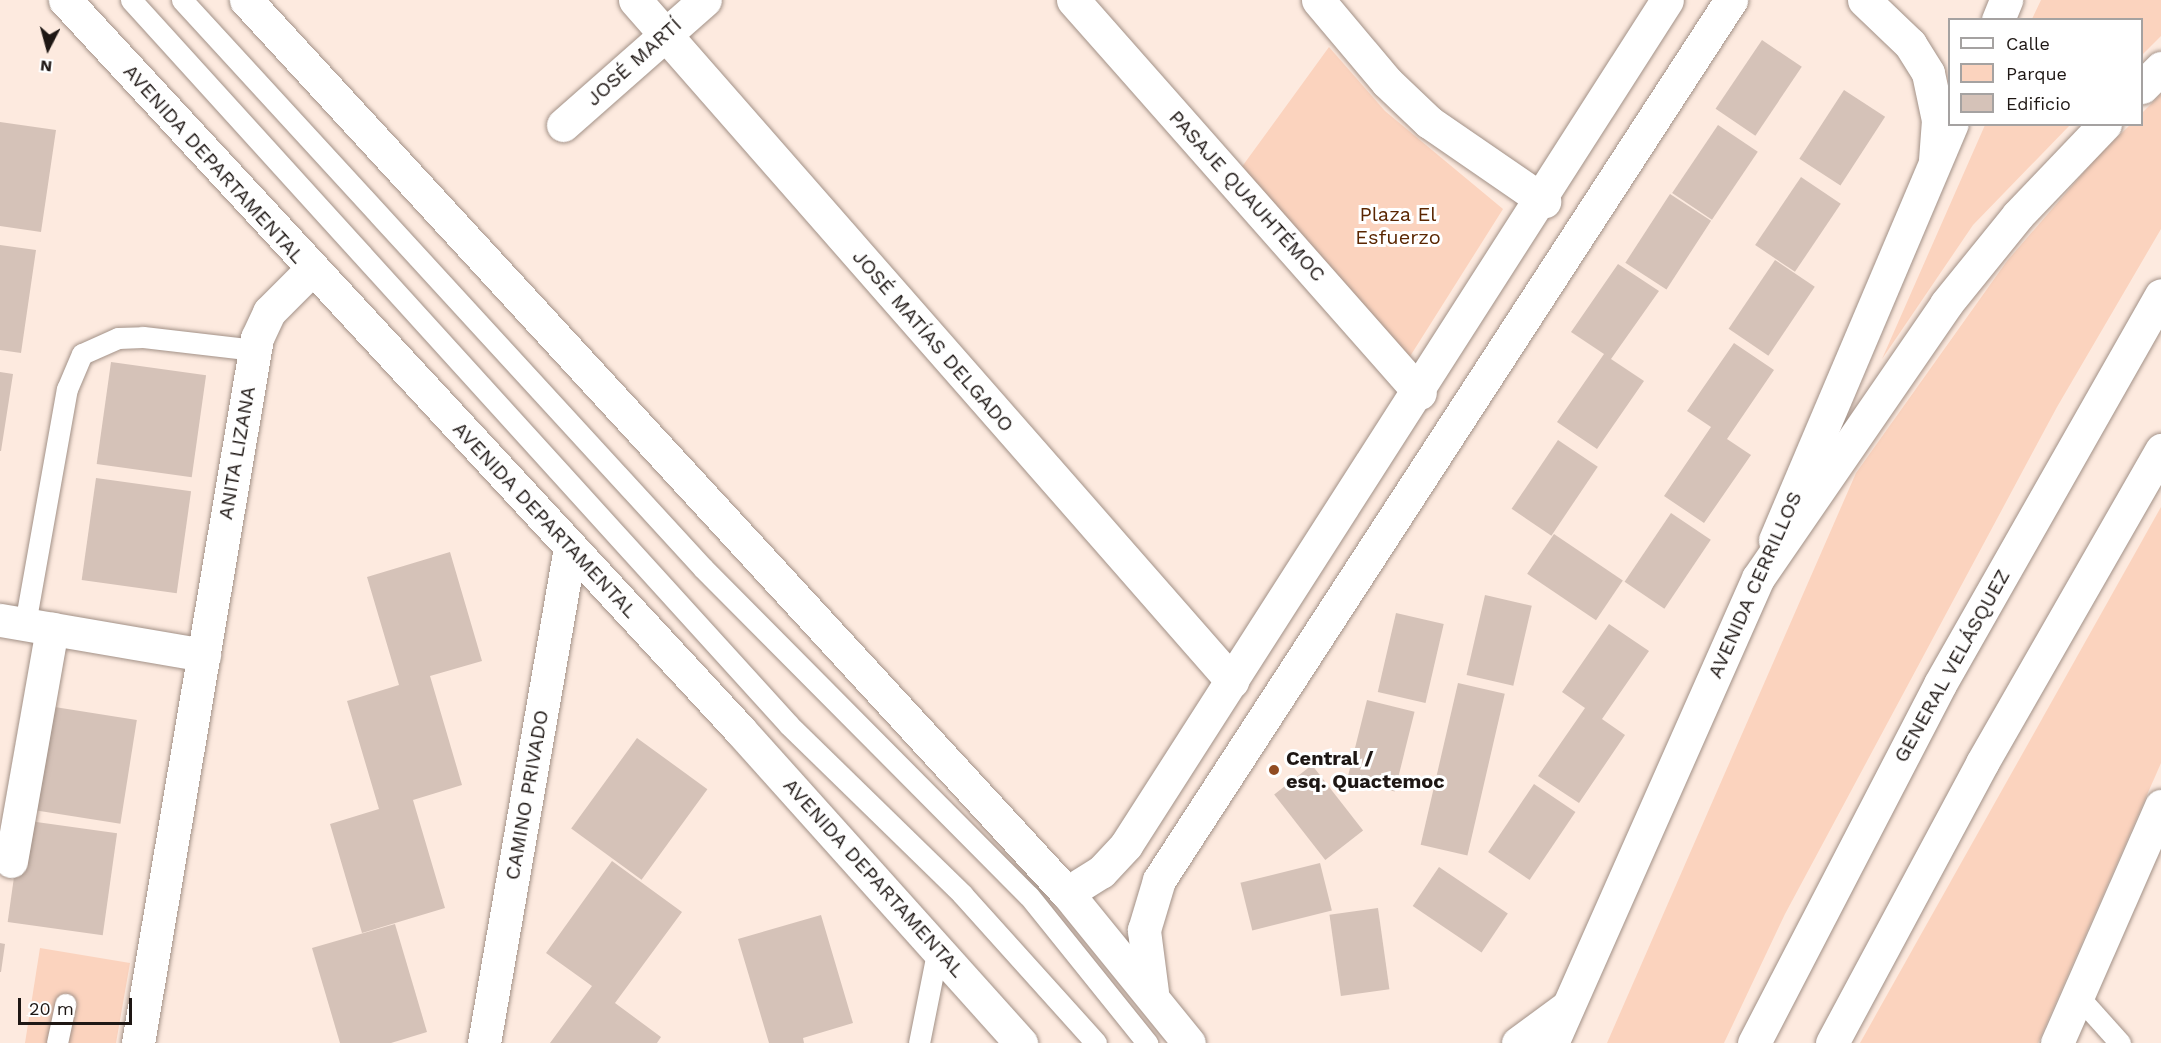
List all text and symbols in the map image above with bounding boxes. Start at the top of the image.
street label: JOSÉ MARTÍ [581,13,687,111]
north arrow [18,18,78,78]
legend [1948,18,2143,126]
text: Calle [2006,33,2050,54]
text: N [39,56,53,76]
street label: AVENIDA DEPARTAMENTAL [118,59,310,269]
text: Parque [2006,63,2067,84]
text: Edificio [2006,93,2071,114]
street label: PASAJE QUAUHTÉMOC [1164,106,1330,286]
park label: Plaza El Esfuerzo [1355,202,1441,249]
street label: JOSÉ MATÍAS DELGADO [847,245,1019,437]
street label: ANITA LIZANA [213,384,261,522]
street label: AVENIDA DEPARTAMENTAL [447,417,643,623]
street label: AVENIDA CERRILLOS [1703,488,1807,682]
street label: GENERAL VELÁSQUEZ [1889,565,2015,767]
street label: CAMINO PRIVADO [500,708,554,882]
place label: Central / esq. Quactemoc [1286,746,1445,793]
marker: Central / esq. Quactemoc [1267,763,1281,777]
street label: AVENIDA DEPARTAMENTAL [778,773,970,983]
scale bar [21,986,135,1024]
text: 20 m [29,998,74,1019]

